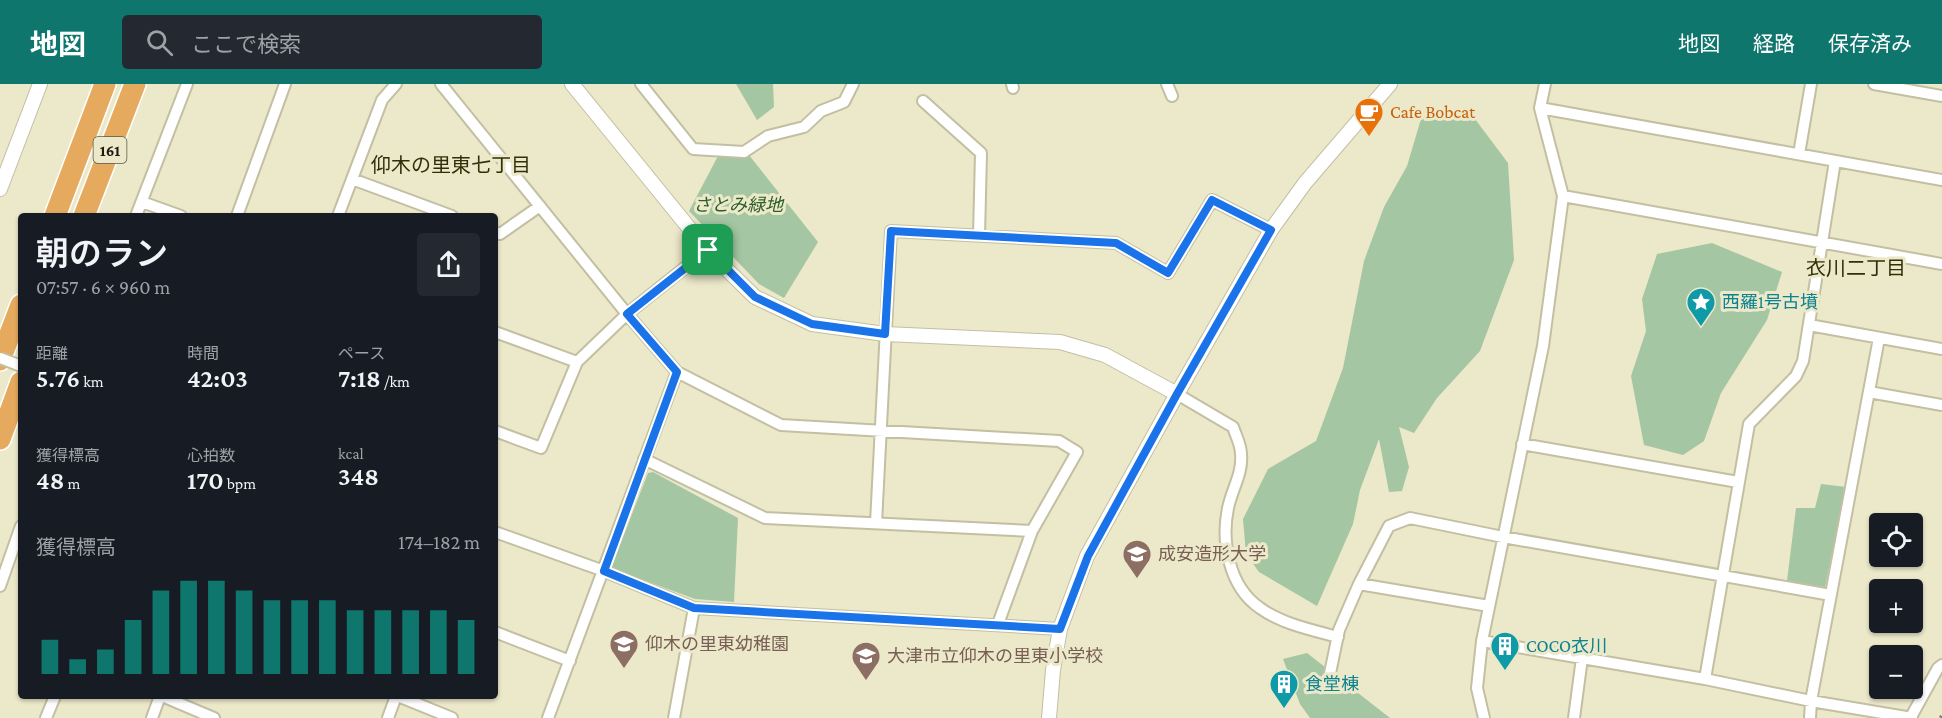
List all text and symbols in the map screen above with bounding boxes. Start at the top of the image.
search box [122,15,542,69]
icon: search [143,26,176,59]
text: 地図 [30,29,86,60]
text: ここで検索 [191,32,301,57]
text: 地図 [1678,32,1720,56]
text: 経路 [1753,32,1795,56]
text: 保存済み [1828,32,1912,56]
cafe icon: Cafe Bobcat [1353,96,1385,138]
place label: Cafe Bobcat [1390,102,1476,122]
road number: 161 [94,137,126,163]
district label: 仰木の里東七丁目 [371,154,531,176]
park label: さとみ緑地 [693,195,785,215]
pin [682,224,733,275]
button: share [417,233,480,296]
icon: arrive [691,233,724,266]
text: 朝のラン [36,235,168,272]
district label: 衣川二丁目 [1806,257,1906,279]
text: 07:57 · 6 × 960 m [36,276,170,298]
place icon: 西羅1号古墳 [1685,286,1717,328]
place label: 西羅1号古墳 [1722,292,1818,312]
text: 距離 [36,345,68,362]
text: 時間 [187,345,219,362]
text: ペース [338,345,385,362]
text: 5.76 [36,364,80,393]
text: 42:03 [187,364,248,393]
text: 7:18 [338,364,381,393]
text: km [80,373,104,390]
text: /km [381,373,410,390]
text: kcal [338,445,364,462]
text: 獲得標高 [36,447,100,464]
text: 心拍数 [187,447,235,464]
text: 348 [338,462,379,491]
text: 48 [36,466,64,495]
text: 170 [187,466,224,495]
text: m [64,475,80,492]
text: bpm [224,475,256,492]
map controls [1869,513,1923,699]
button: locate [1869,513,1923,567]
text: 174–182 m [398,531,480,553]
text: 獲得標高 [36,536,116,558]
school or university icon: 成安造形大学 [1121,538,1153,580]
place label: 成安造形大学 [1158,544,1266,564]
button: + [1869,579,1923,633]
school or university icon: 仰木の里東幼稚園 [608,628,640,670]
building icon: COCO衣川 [1489,630,1521,672]
place label: 仰木の里東幼稚園 [645,634,789,654]
place label: COCO衣川 [1526,636,1607,656]
school or university icon: 大津市立仰木の里東小学校 [850,640,882,682]
button: − [1869,645,1923,699]
place label: 大津市立仰木の里東小学校 [887,646,1103,666]
building icon: 食堂棟 [1268,668,1300,710]
place label: 食堂棟 [1305,674,1359,694]

